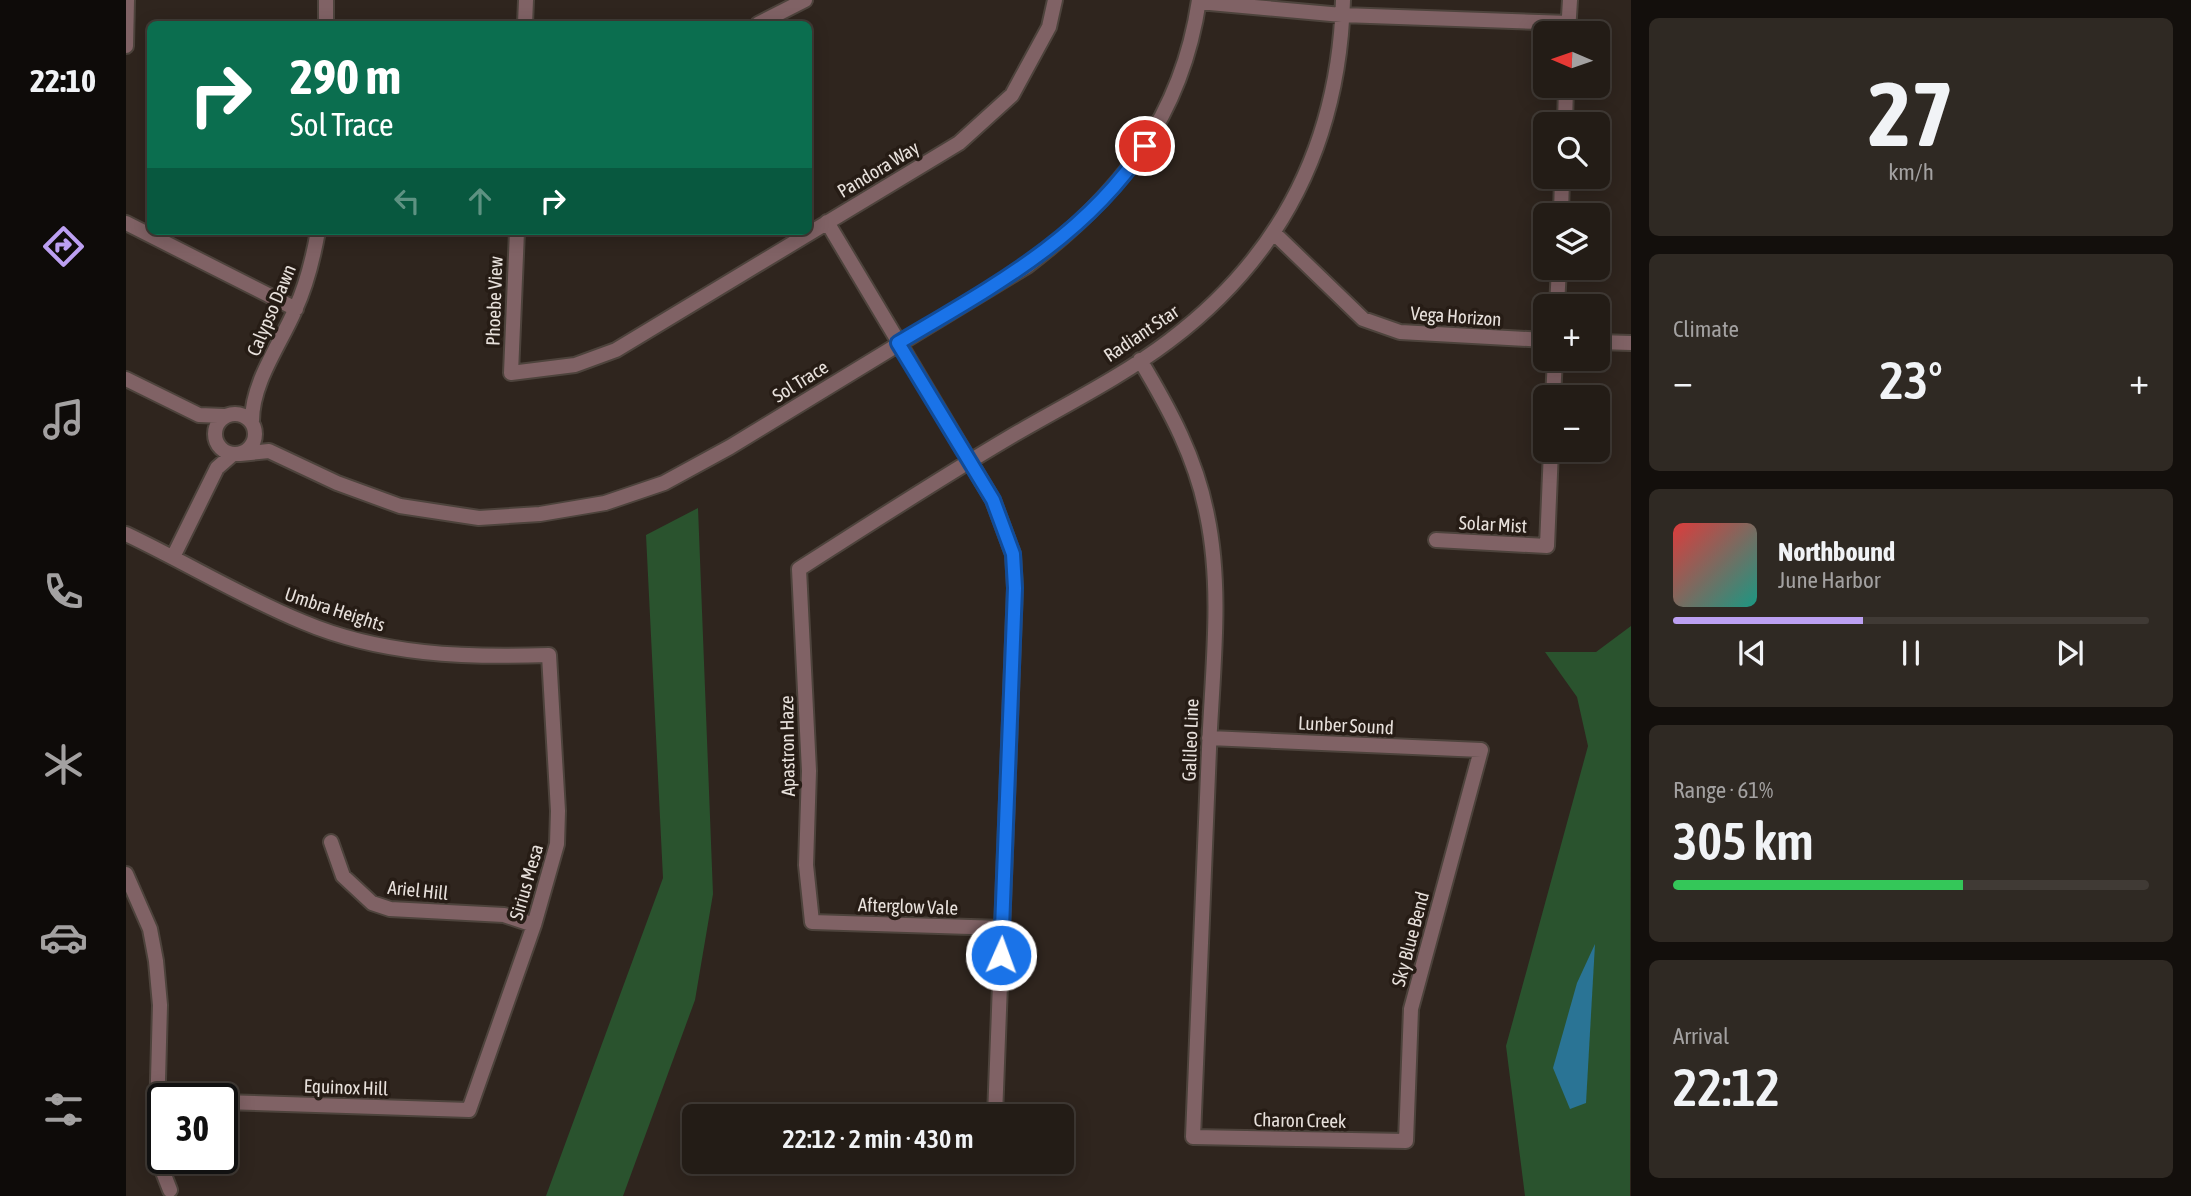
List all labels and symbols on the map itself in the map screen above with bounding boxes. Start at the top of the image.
north arrow [1533,21,1610,98]
pin [1115,116,1175,176]
street label: Pandora Way [833,136,923,202]
street label: Phoebe View [481,255,507,346]
street label: Calypso Dawn [242,261,300,359]
street label: Radiant Star [1099,300,1183,366]
street label: Vega Horizon [1410,302,1502,330]
street label: Sol Trace [768,355,832,407]
street label: Solar Mist [1458,511,1528,537]
street label: Umbra Heights [282,582,388,636]
street label: Apastron Haze [775,695,799,797]
street label: Galileo Line [1178,698,1202,782]
street label: Lunber Sound [1298,712,1394,738]
street label: Sirius Mesa [505,842,547,922]
street label: Ariel Hill [387,876,449,904]
street label: Sky Blue Bend [1387,889,1433,989]
street label: Afterglow Vale [858,893,958,919]
position arrow [964,918,1038,992]
street label: Equinox Hill [303,1075,389,1099]
speed limit sign: 30 [147,1083,238,1174]
street label: Charon Creek [1253,1108,1347,1132]

